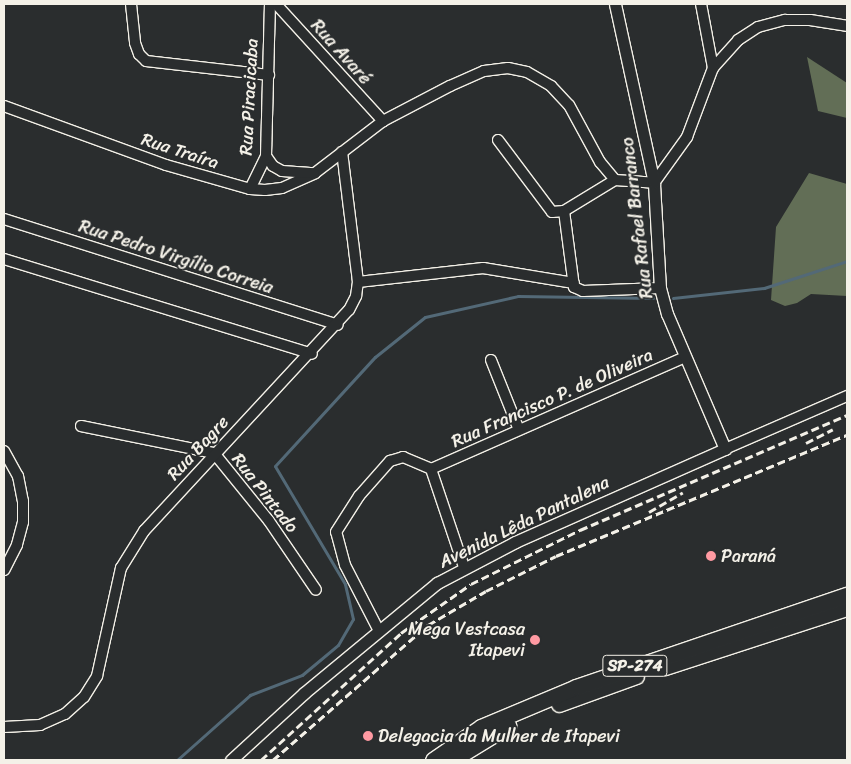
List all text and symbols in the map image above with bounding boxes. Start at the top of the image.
street label: Rua Avaré [306,15,376,89]
street label: Rua Piracicaba [235,38,263,156]
street label: Rua Traíra [138,128,222,174]
street label: Rua Rafael Barranco [616,136,658,300]
street label: Rua Pedro Virgílio Correia [75,215,277,299]
street label: Rua Francisco P. de Oliveira [448,344,656,452]
street label: Rua Bagre [163,411,233,485]
street label: Rua Pintado [227,449,303,537]
street label: Avenida Lêda Pantalena [435,471,613,573]
place label: Paraná [721,545,776,567]
marker: Paraná [705,550,717,562]
place label: Mega Vestcasa Itapevi [408,619,525,662]
marker: Mega Vestcasa Itapevi [529,634,541,646]
road number: SP-274 [601,652,669,679]
place label: Delegacia da Mulher de Itapevi [378,725,621,747]
marker: Delegacia da Mulher de Itapevi [362,730,374,742]

